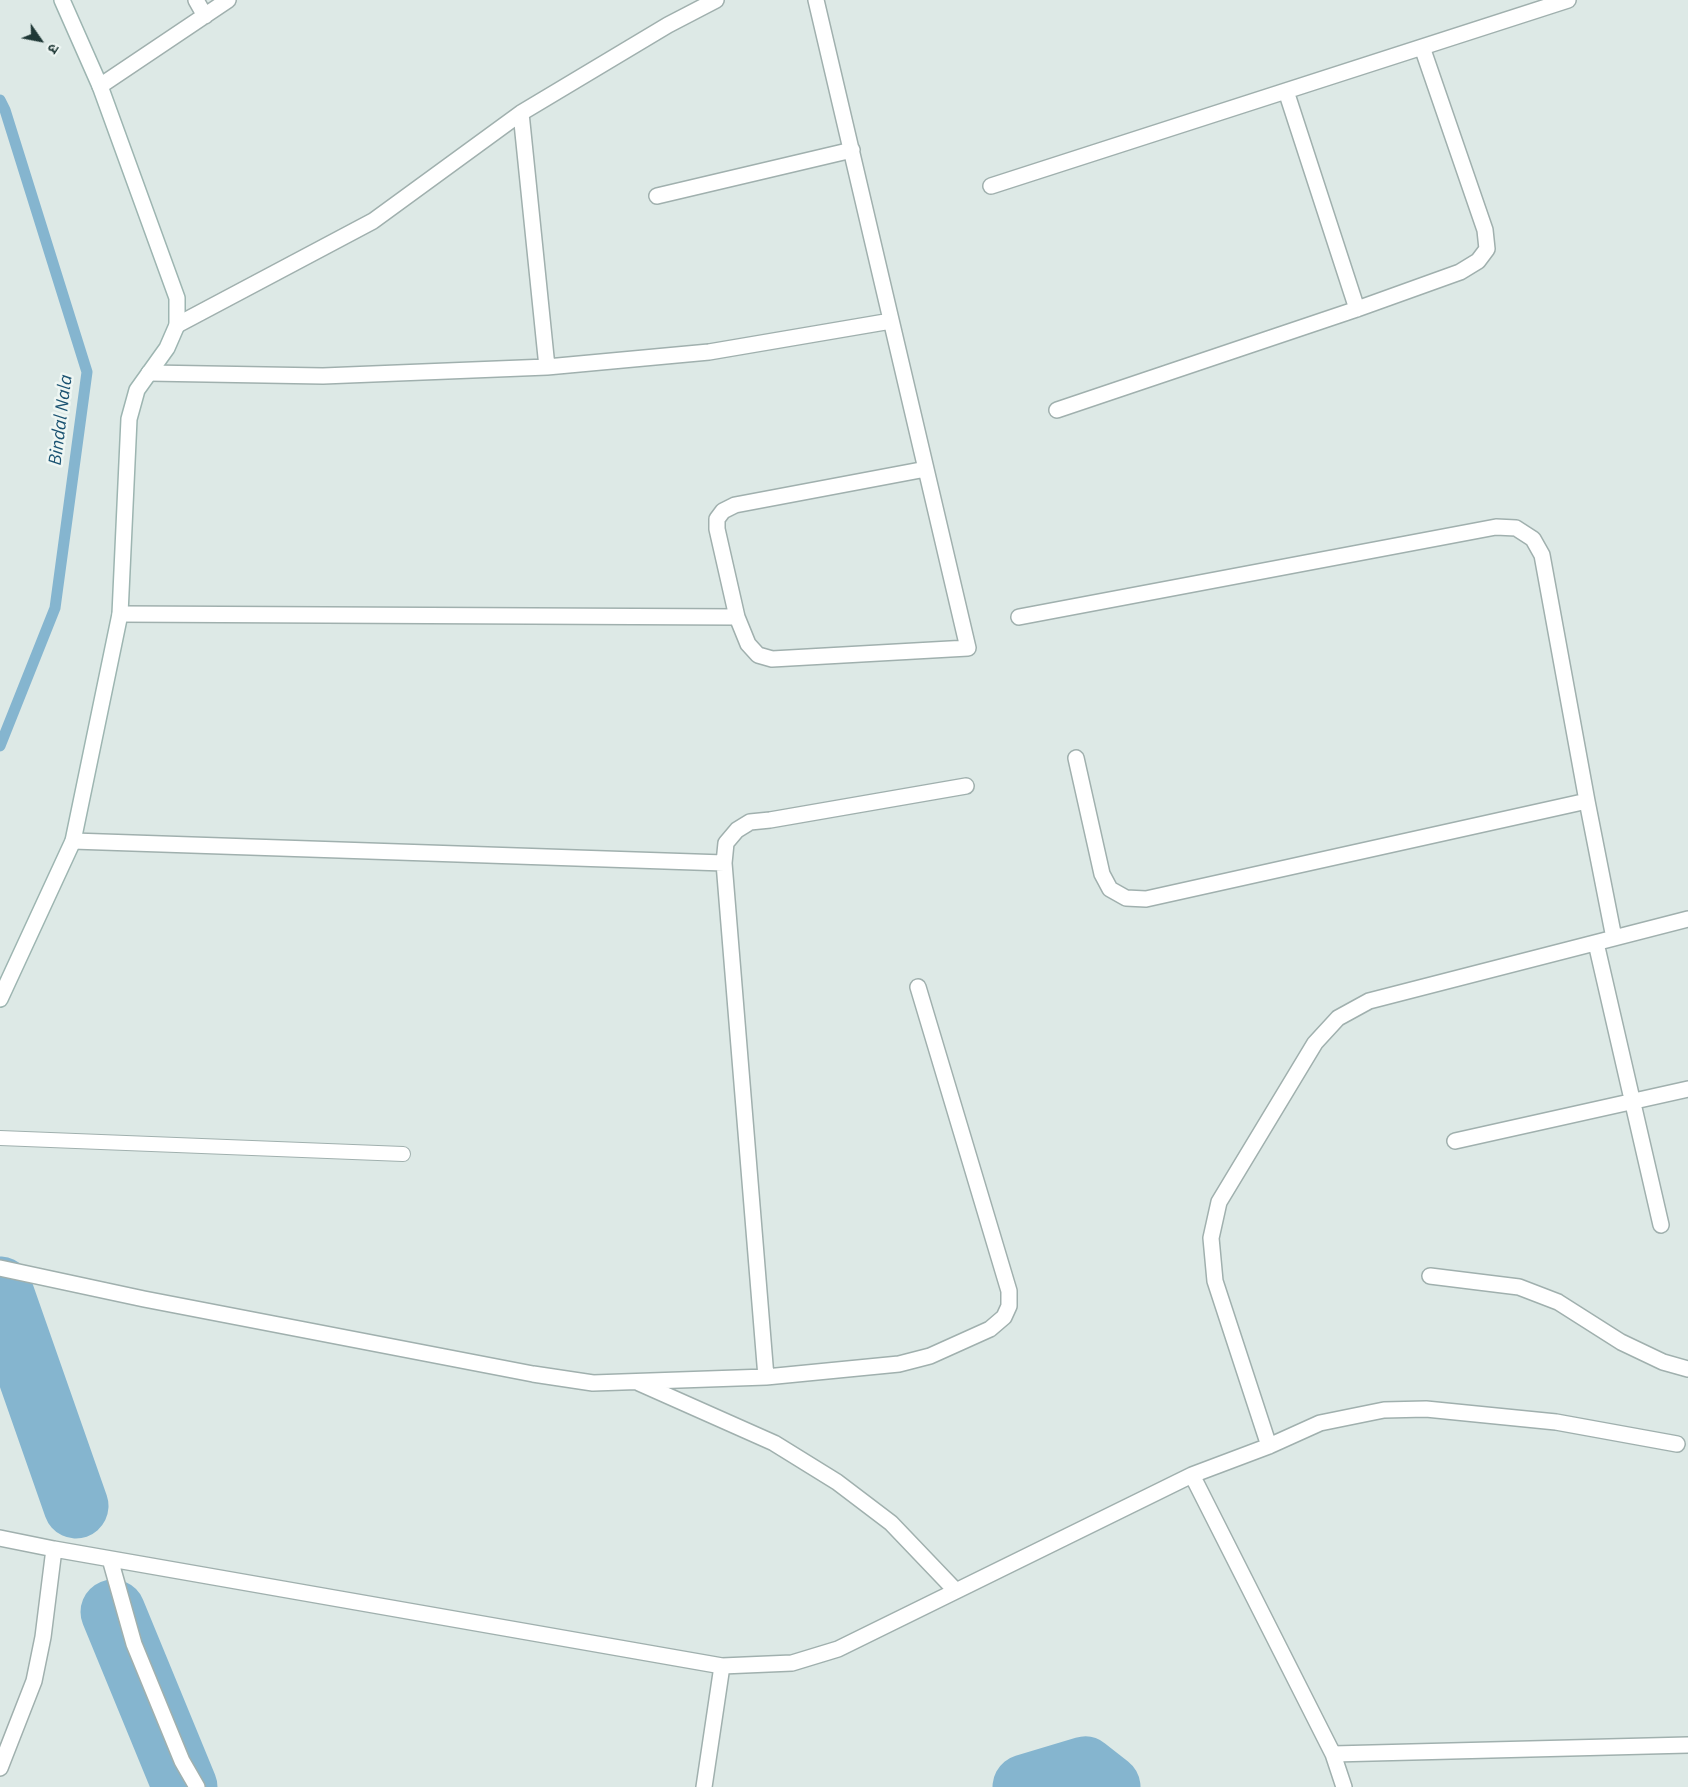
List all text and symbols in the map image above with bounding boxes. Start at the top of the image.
north arrow [15,15,65,65]
text: उ [42,39,63,57]
water label: Bindal Nala [45,373,79,467]

